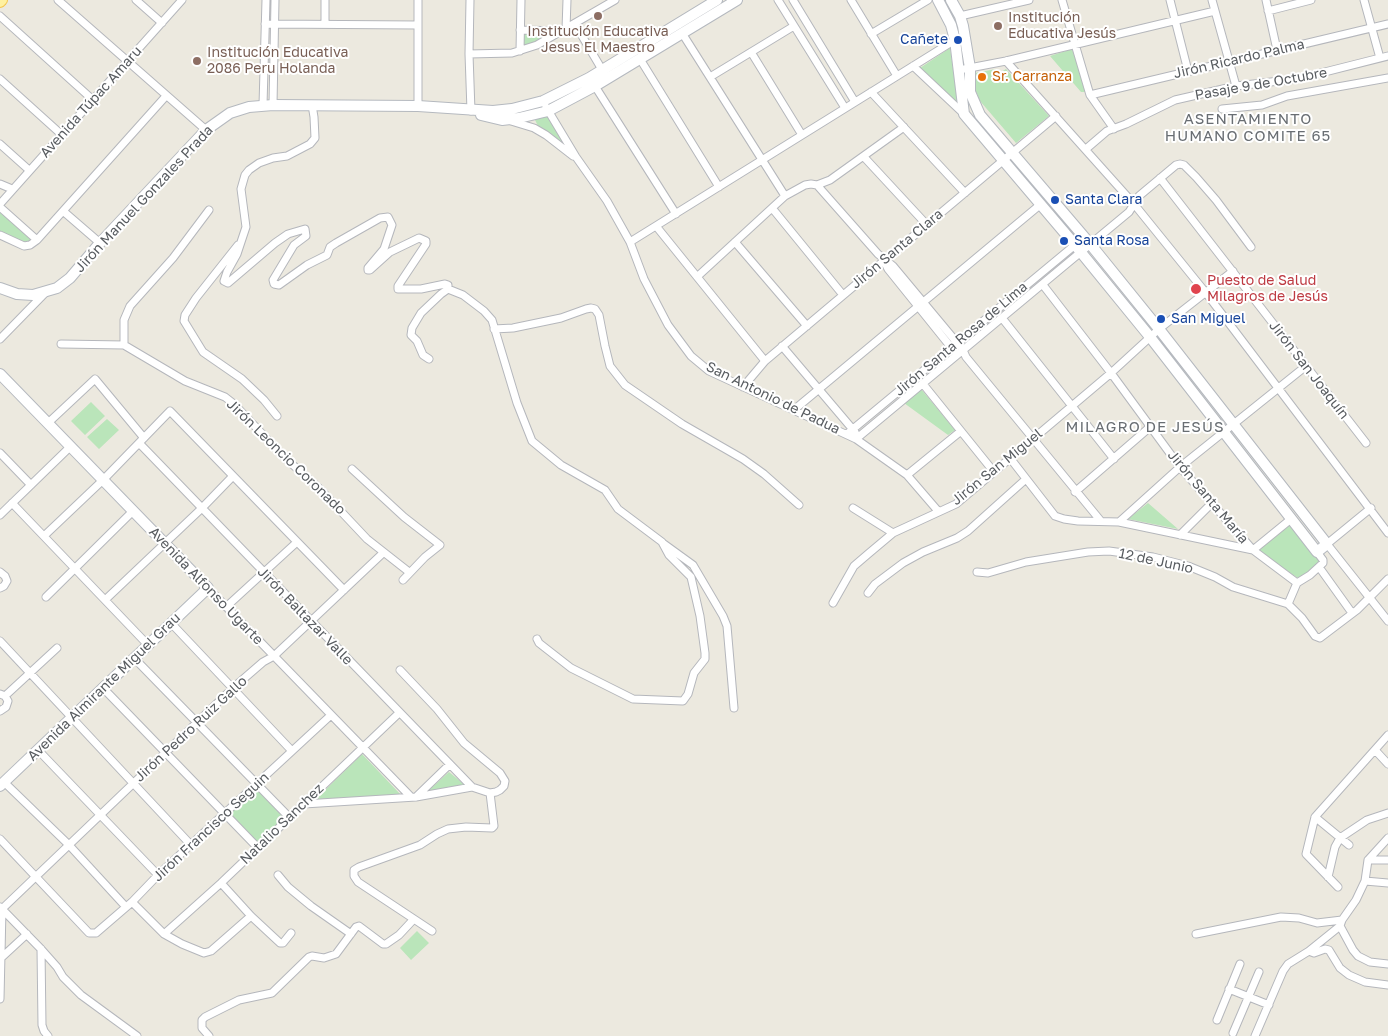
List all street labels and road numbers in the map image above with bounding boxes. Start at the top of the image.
street label: Jirón Ricardo Palma [1172,36,1306,82]
street label: Avenida Túpac Amaru [37,43,145,161]
street label: Pasaje 9 de Octubre [1194,64,1328,104]
street label: Jirón Manuel Gonzales Prada [71,122,217,276]
street label: Jirón Santa Clara [848,206,946,292]
street label: Jirón Santa Rosa de Lima [891,278,1031,400]
street label: Jirón San Joaquín [1265,318,1353,422]
street label: San Antonio de Padua [703,358,843,438]
street label: Jirón Leoncio Coronado [223,396,349,518]
street label: Jirón San Miguel [948,425,1046,509]
street label: Jirón Santa María [1164,447,1252,547]
street label: Avenida Alfonso Ugarte [145,524,267,648]
street label: 12 de Junio [1117,545,1195,577]
street label: Jirón Baltazar Valle [254,563,356,669]
street label: Avenida Almirante Miguel Grau [24,609,184,765]
street label: Jirón Pedro Ruiz Gallo [131,673,251,785]
street label: Jirón Francisco Seguin [150,769,272,885]
street label: Natalio Sanchez [237,780,327,868]

